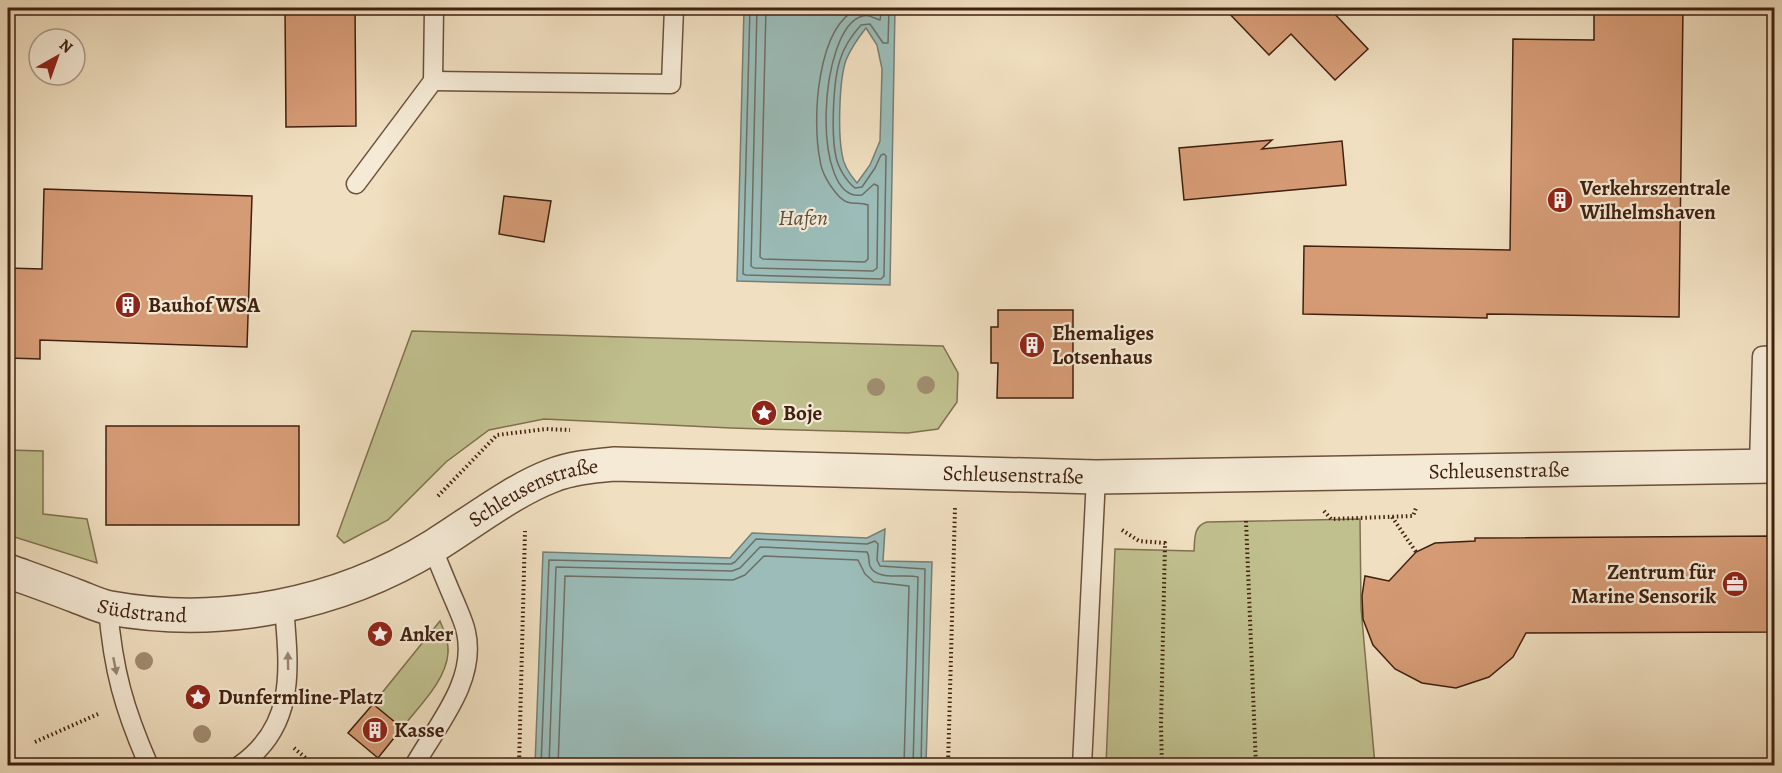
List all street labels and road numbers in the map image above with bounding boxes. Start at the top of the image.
street label: Schleusenstraße [463,452,600,534]
street label: Schleusenstraße [1428,455,1570,486]
street label: Schleusenstraße [942,459,1084,491]
street label: Südstrand [94,591,188,629]

